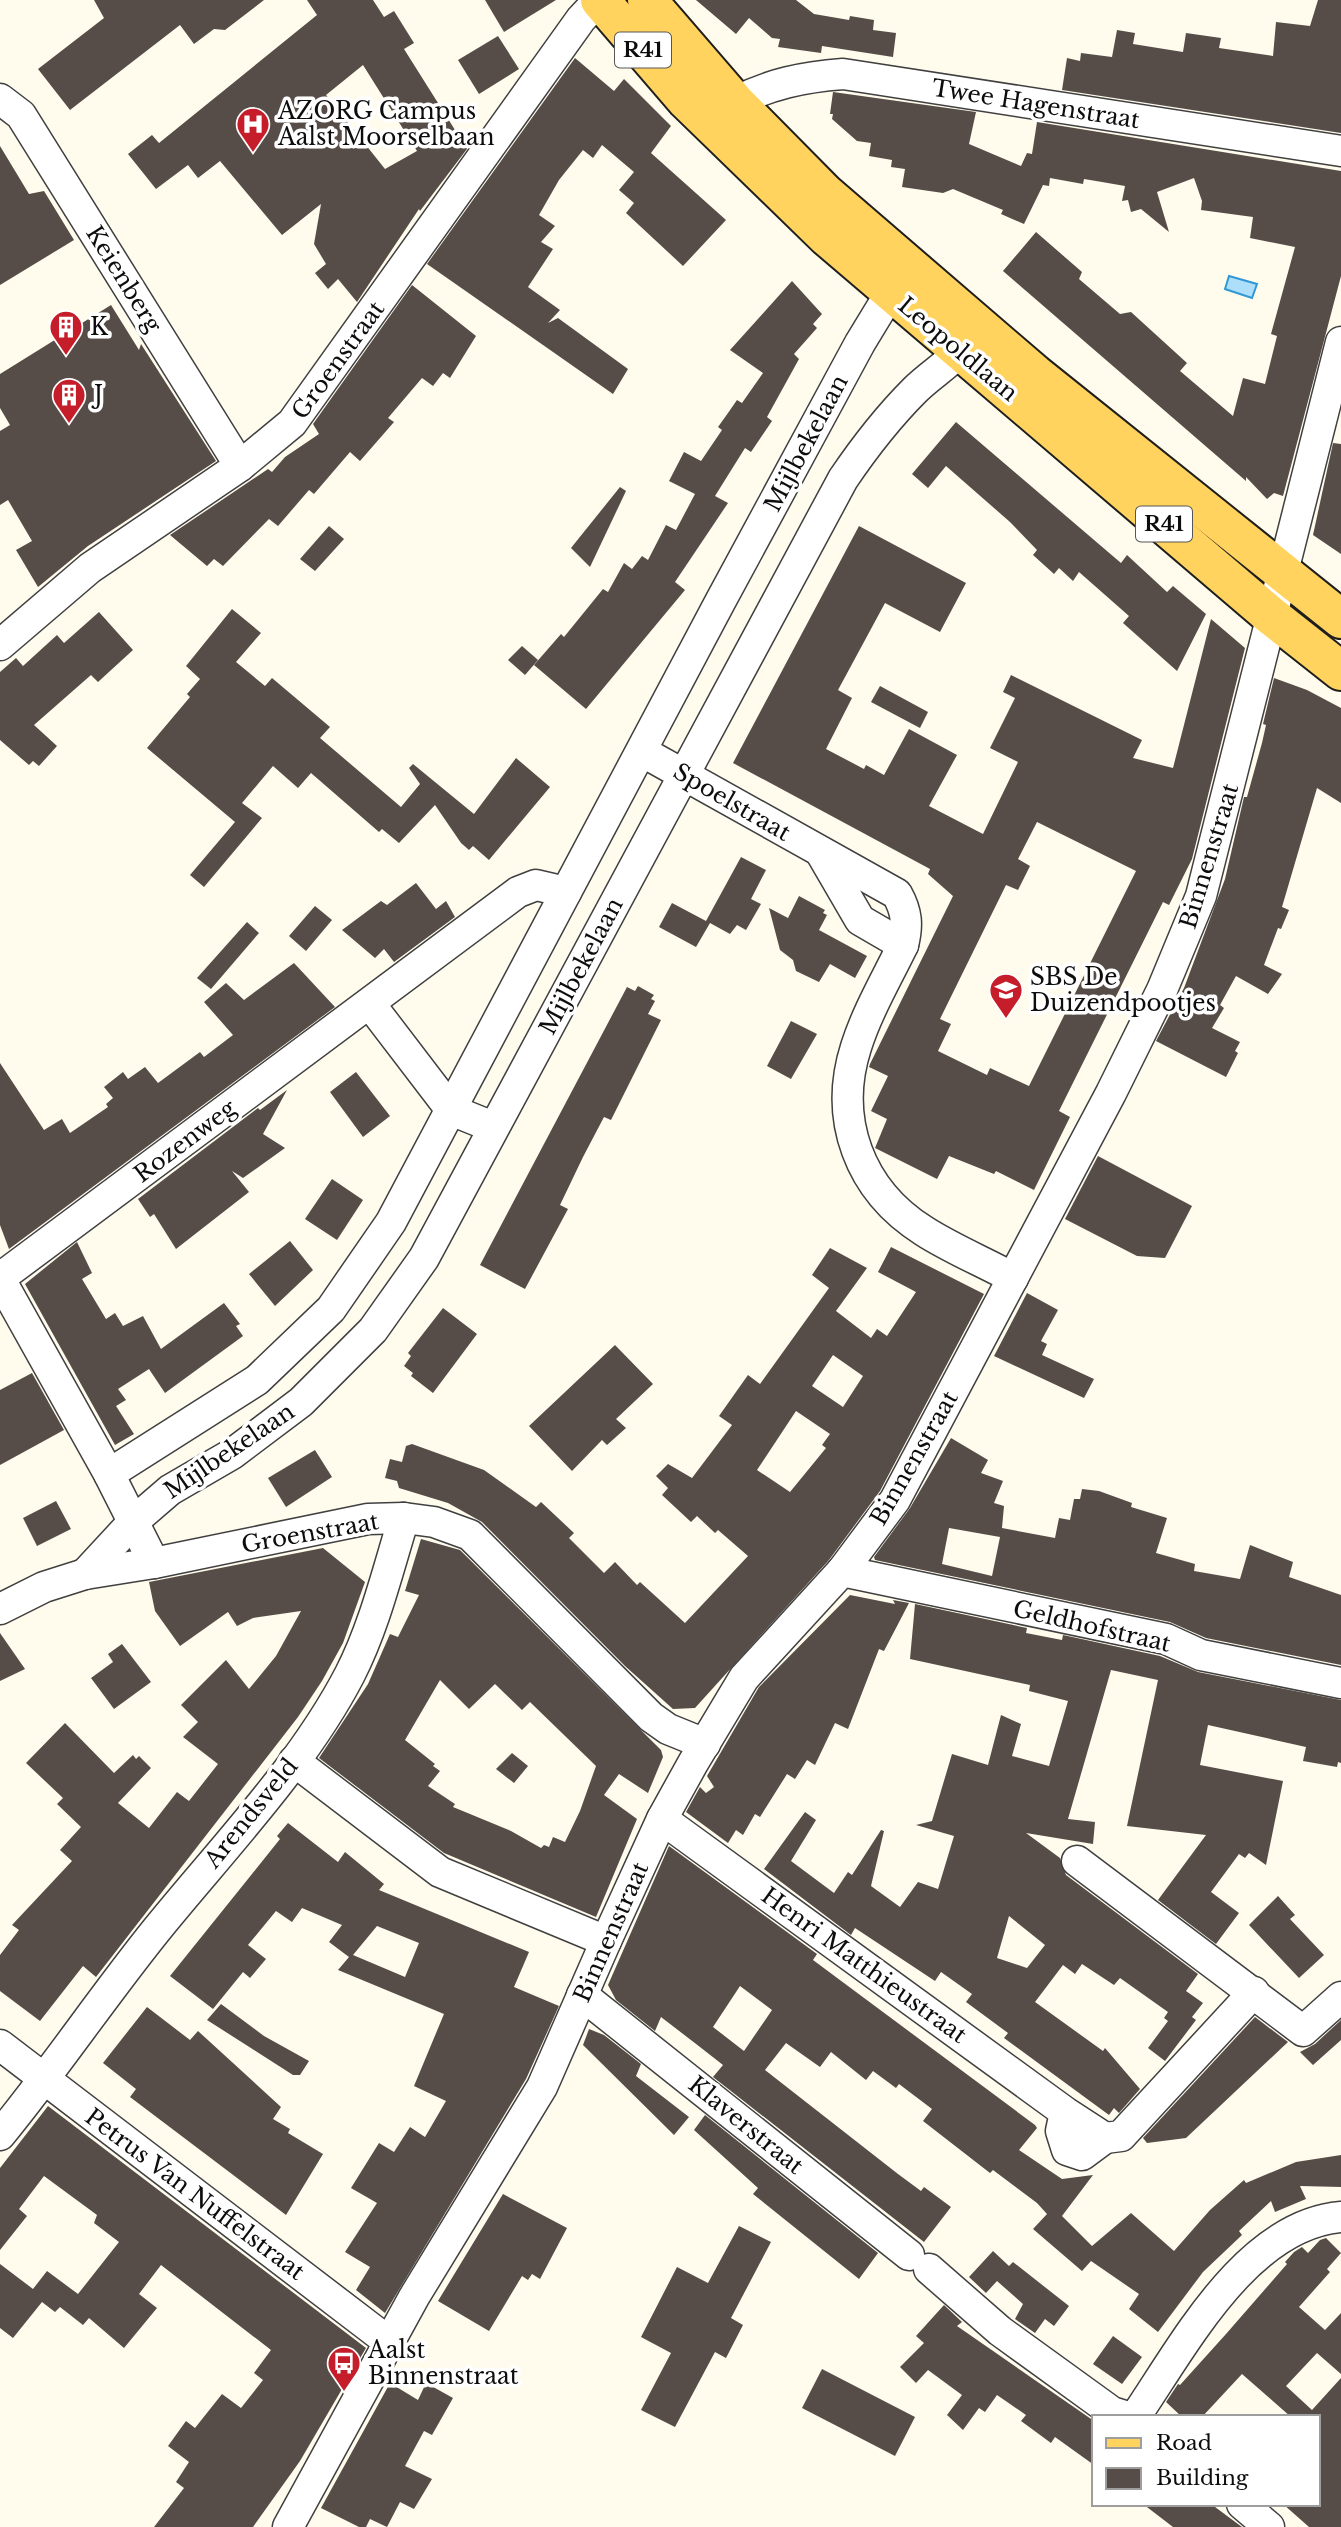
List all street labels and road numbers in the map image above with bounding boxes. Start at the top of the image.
road number: R41 [615,32,671,68]
street label: Twee Hagenstraat [930,74,1142,134]
street label: Keienberg [80,221,168,337]
street label: Leopoldlaan [893,291,1024,407]
street label: Groenstraat [286,295,390,424]
street label: Mijlbekelaan [758,370,854,516]
road number: R41 [1136,506,1192,542]
street label: Spoelstraat [669,757,796,847]
street label: Binnenstraat [1174,780,1244,932]
street label: Mijlbekelaan [533,893,629,1039]
street label: Rozenweg [129,1093,242,1188]
street label: Binnenstraat [864,1386,964,1530]
street label: Mijlbekelaan [159,1397,300,1505]
street label: Groenstraat [239,1507,381,1559]
street label: Geldhofstraat [1010,1594,1174,1658]
street label: Arendsveld [198,1753,304,1874]
street label: Binnenstraat [568,1857,655,2006]
street label: Henri Matthieustraat [756,1881,972,2049]
street label: Klaverstraat [683,2070,809,2180]
street label: Petrus Van Nuffelstraat [80,2102,310,2286]

